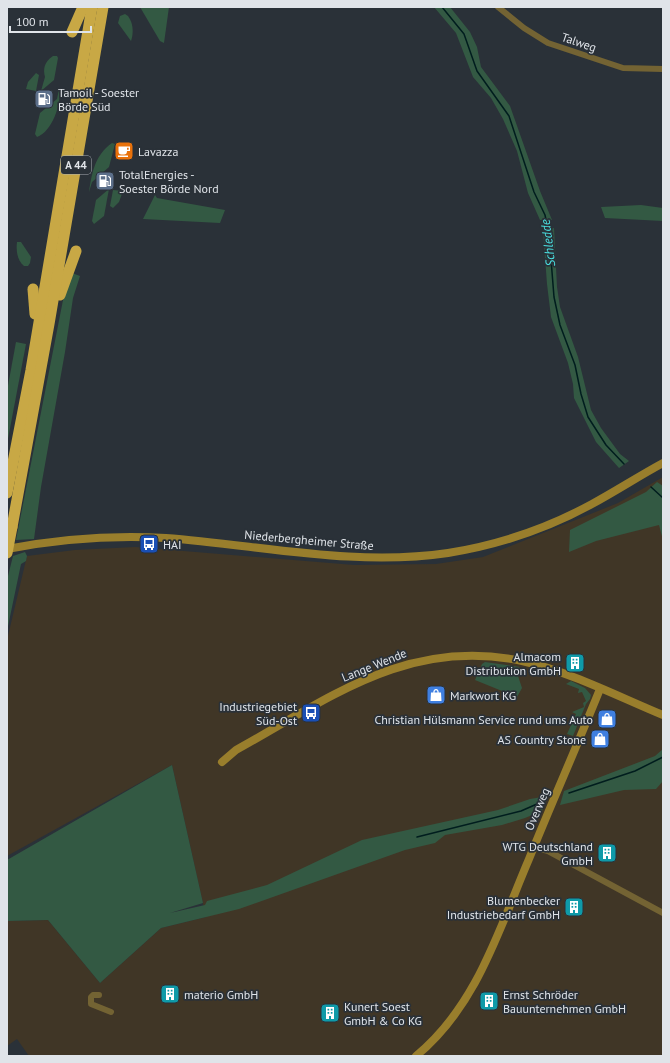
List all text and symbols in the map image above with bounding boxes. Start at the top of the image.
scale bar [10,8,91,34]
text: 100 m [16,14,49,29]
street label: Talweg [560,29,598,55]
place label: Tamoil - Soester Börde Süd [58,85,139,114]
fuel station icon: Tamoil - Soester Börde Süd [33,88,55,110]
cafe icon: Lavazza [113,140,135,162]
place label: Lavazza [138,144,178,159]
road number: A 44 [61,156,91,174]
place label: TotalEnergies - Soester Börde Nord [119,167,219,196]
fuel station icon: TotalEnergies - Soester Börde Nord [94,170,116,192]
water label: Schledde [537,218,559,268]
street label: Niederbergheimer Straße [244,527,374,553]
bus stop icon: HAI [138,533,160,555]
place label: HAI [163,537,182,552]
street label: Lange Wende [339,645,409,685]
place label: Almacom Distribution GmbH [465,649,561,678]
building icon: Almacom Distribution GmbH [564,652,586,674]
shop icon: Markwort KG [425,684,447,706]
place label: Markwort KG [450,688,516,703]
place label: Industriegebiet Süd-Ost [219,699,297,728]
bus stop icon: Industriegebiet Süd-Ost [300,702,322,724]
shop icon: Christian Hülsmann Service rund ums Auto [596,708,618,730]
place label: Christian Hülsmann Service rund ums Auto [374,712,593,727]
shop icon: AS Country Stone [589,728,611,750]
place label: AS Country Stone [498,732,586,747]
street label: Overweg [521,785,553,833]
place label: WTG Deutschland GmbH [502,839,593,868]
building icon: WTG Deutschland GmbH [596,842,618,864]
place label: Blumenbecker Industriebedarf GmbH [447,893,560,922]
building icon: Blumenbecker Industriebedarf GmbH [563,896,585,918]
building icon: materio GmbH [159,983,181,1005]
place label: materio GmbH [184,987,258,1002]
place label: Ernst Schröder Bauunternehmen GmbH [503,987,626,1016]
building icon: Ernst Schröder Bauunternehmen GmbH [478,990,500,1012]
place label: Kunert Soest GmbH & Co KG [344,999,422,1028]
building icon: Kunert Soest GmbH & Co KG [319,1002,341,1024]

